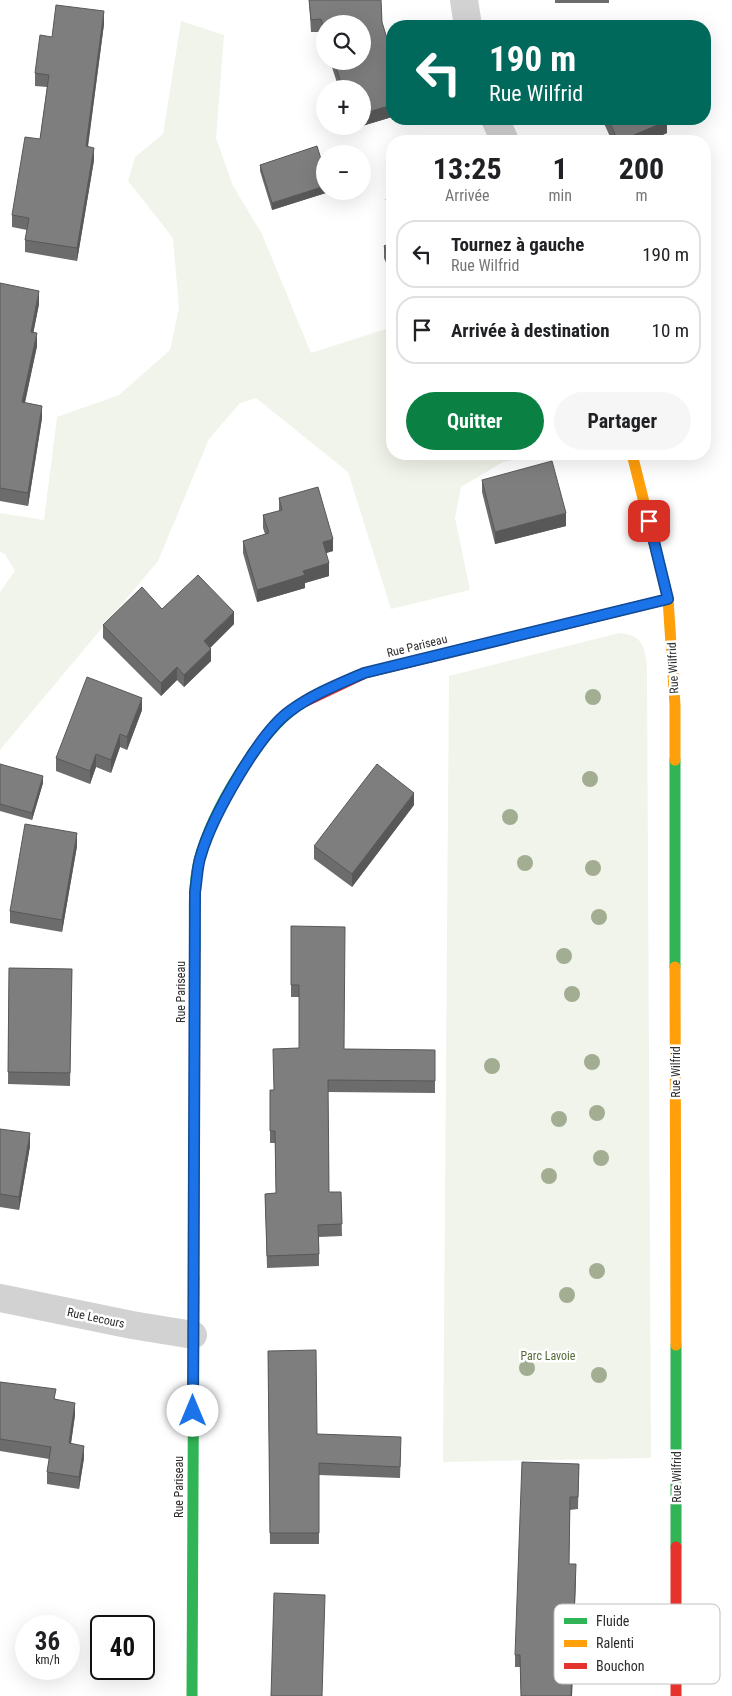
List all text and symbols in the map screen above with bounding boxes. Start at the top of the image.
map controls [316,15,371,200]
button: search [316,15,371,70]
text: 190 m [489,39,576,80]
icon: left [406,40,471,105]
button: + [316,80,371,135]
text: Rue Wilfrid [489,81,583,106]
button: − [316,145,371,200]
text: 13:25 [433,151,502,186]
text: 1 [553,151,568,186]
text: 200 [619,151,664,186]
text: Arrivée [445,186,489,205]
text: min [548,186,572,205]
text: m [635,186,647,205]
text: Tournez à gauche [451,233,584,256]
icon: left [408,240,436,268]
text: 190 m [642,243,689,266]
text: Rue Wilfrid [451,256,519,275]
icon: arrive [408,316,436,344]
text: Arrivée à destination [451,319,610,342]
text: 10 m [652,319,689,342]
button: Quitter [406,392,544,450]
button: Partager [554,392,691,450]
pin [628,500,670,542]
icon: arrive [635,507,663,535]
street label: Rue Pariseau [385,632,449,660]
street label: Rue Wilfrid [665,642,681,694]
street label: Rue Pariseau [174,961,188,1023]
street label: Rue Wilfrid [669,1046,683,1098]
street label: Rue Lecours [66,1305,126,1331]
park label: Parc Lavoie [521,1349,576,1363]
position arrow [166,1384,218,1436]
street label: Rue Wilfrid [670,1451,684,1503]
street label: Rue Pariseau [172,1456,186,1518]
legend [554,1604,720,1684]
text: Fluide [596,1613,630,1629]
speed limit sign: 40 [90,1615,155,1680]
text: 36 [35,1627,60,1656]
text: Ralenti [596,1635,634,1651]
text: km/h [35,1653,60,1667]
text: Bouchon [596,1658,644,1674]

